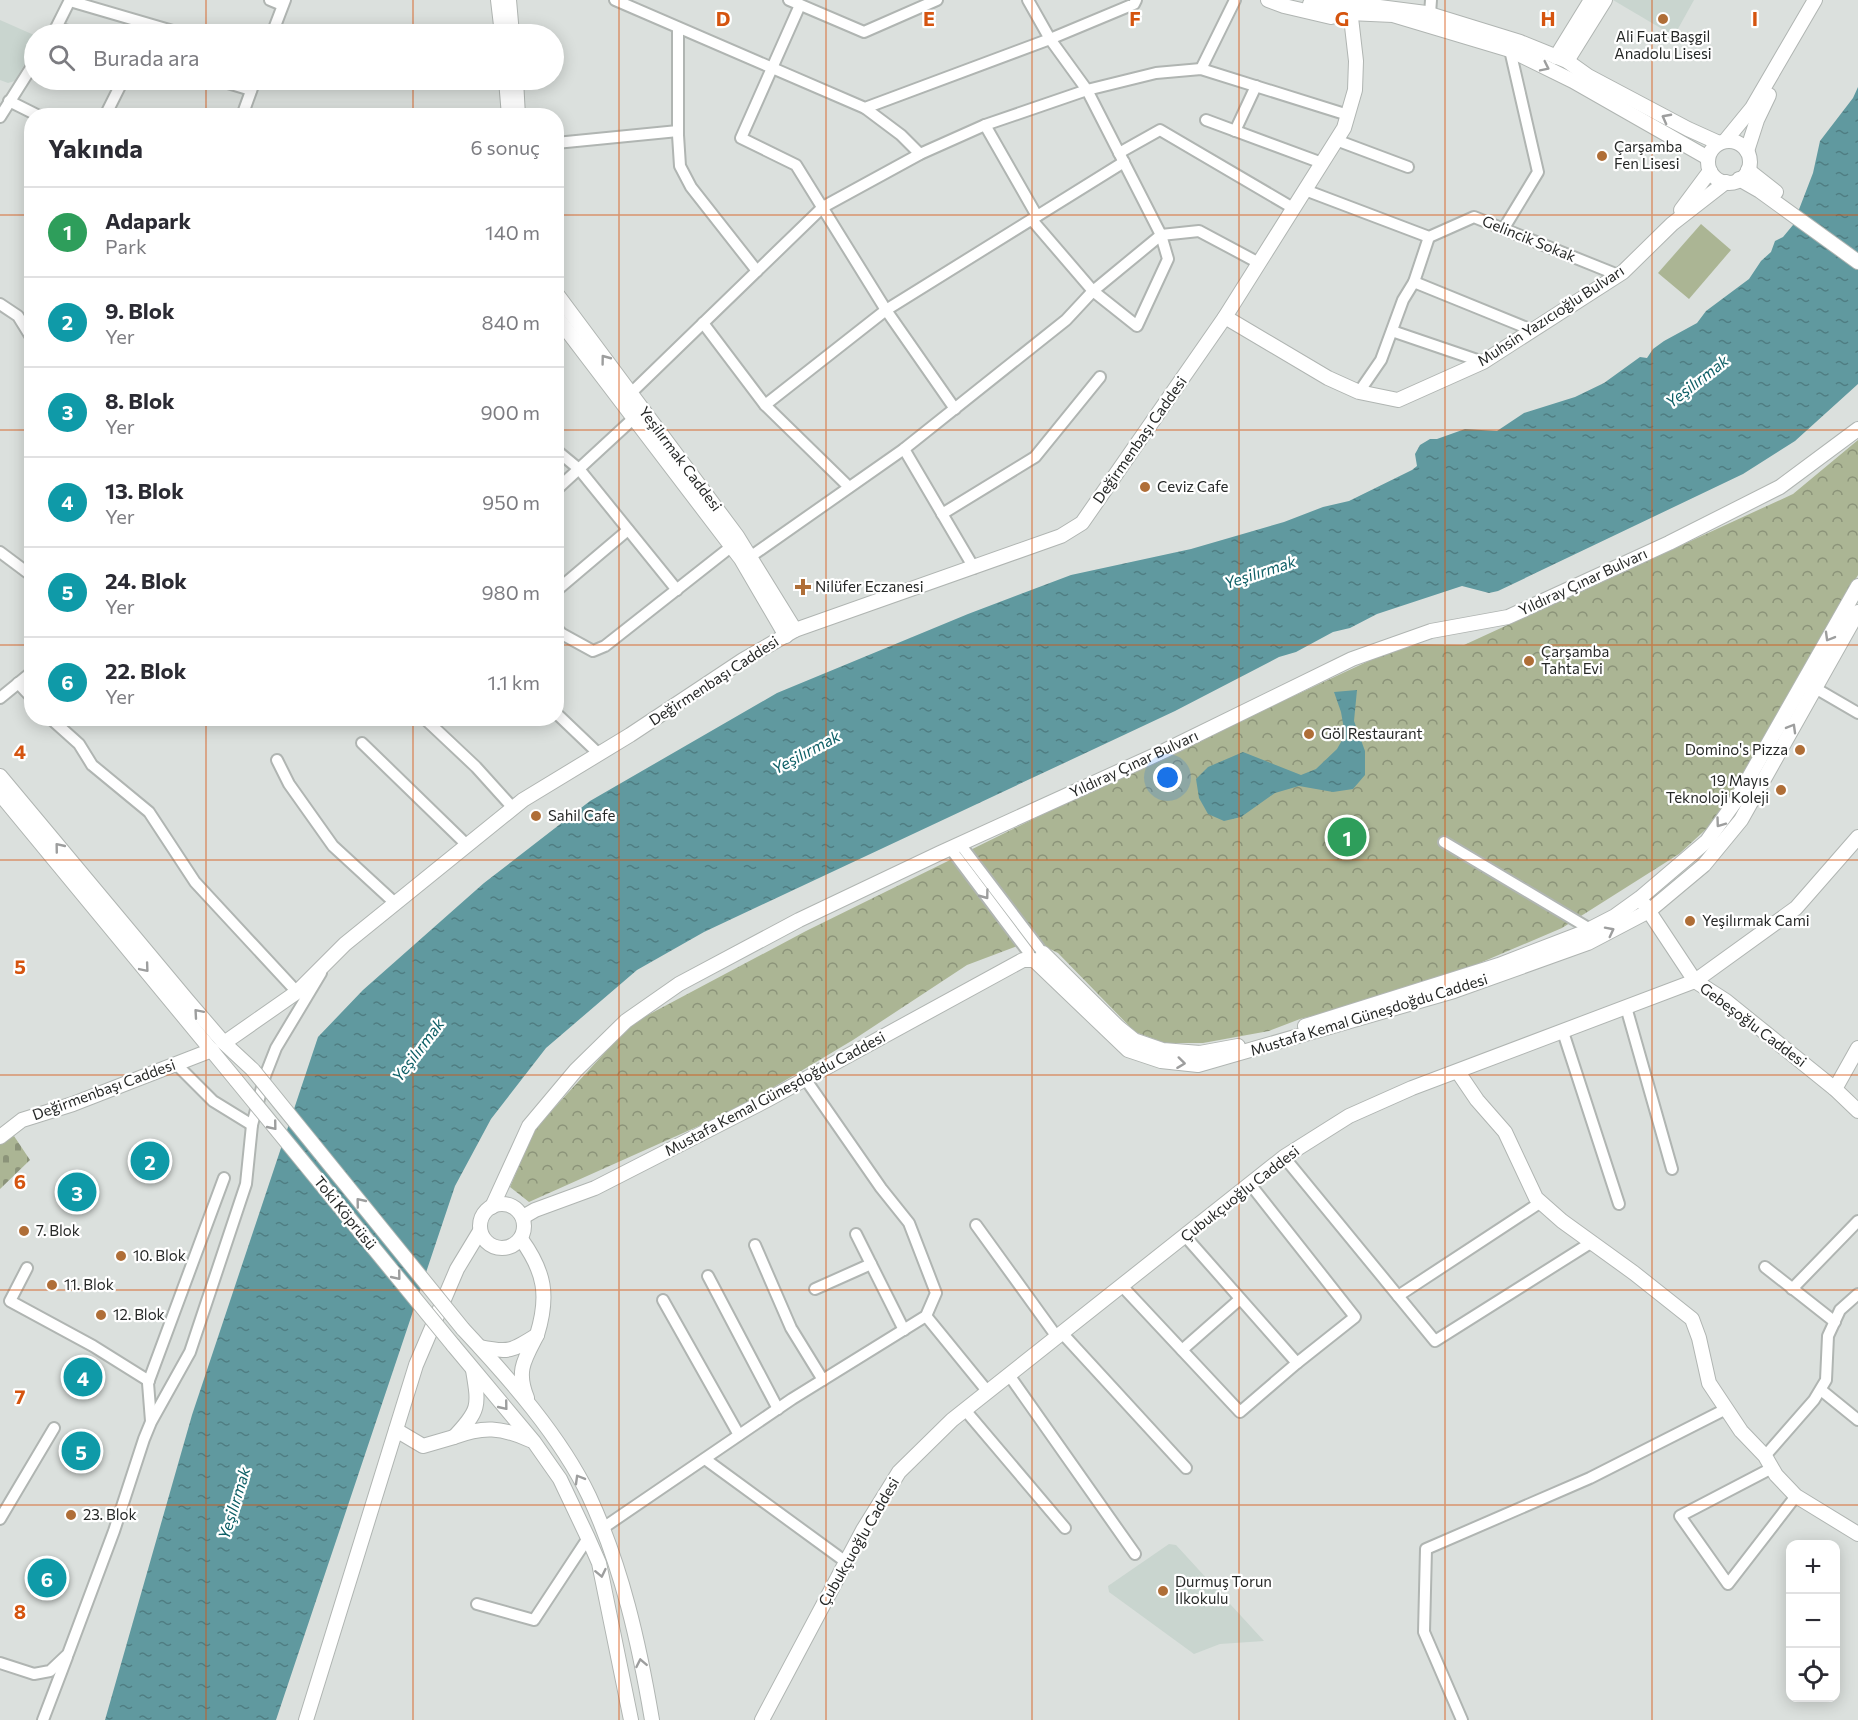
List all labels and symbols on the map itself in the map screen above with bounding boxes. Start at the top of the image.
text: D [716,6,730,30]
text: E [923,6,935,30]
text: F [1129,6,1141,30]
text: G [1335,6,1349,30]
text: H [1541,6,1556,30]
text: I [1752,6,1758,30]
marker: Ali Fuat Başgil Anadolu Lisesi [1656,12,1670,26]
place label: Ali Fuat Başgil Anadolu Lisesi [1614,27,1712,62]
one-way arrow [1539,60,1550,72]
one-way arrow [1662,113,1673,125]
place label: Çarşamba Fen Lisesi [1614,137,1682,172]
marker: Çarşamba Fen Lisesi [1595,149,1609,163]
street label: Gelincik Sokak [1480,211,1579,265]
street label: Muhsin Yazıcıoğlu Bulvarı [1474,261,1627,369]
water label: Yeşilırmak [1661,350,1732,411]
one-way arrow [602,354,613,365]
street label: Değirmenbaşı Caddesi [1089,372,1190,506]
street label: Yeşilırmak Caddesi [636,402,726,514]
place label: Ceviz Cafe [1157,477,1229,495]
marker: Ceviz Cafe [1138,480,1152,494]
street label: Yıldıray Çınar Bulvarı [1515,543,1650,619]
water label: Yeşilırmak [1221,551,1299,592]
place label: Nilüfer Eczanesi [815,577,924,595]
marker: Nilüfer Eczanesi [796,580,810,594]
one-way arrow [1825,630,1836,641]
street label: Değirmenbaşı Caddesi [645,632,782,729]
place label: Çarşamba Tahta Evi [1541,642,1609,677]
marker: Çarşamba Tahta Evi [1522,654,1536,668]
place label: Göl Restaurant [1321,724,1423,742]
one-way arrow [1785,724,1796,734]
street label: Yıldıray Çınar Bulvarı [1066,725,1201,801]
water label: Yeşilırmak [768,726,843,777]
marker: Göl Restaurant [1302,727,1316,741]
text: 4 [14,739,26,763]
place label: Domino's Pizza [1685,740,1788,758]
marker: Domino's Pizza [1793,743,1807,757]
your location [1153,763,1182,792]
place label: 19 Mayıs Teknoloji Koleji [1666,771,1769,806]
marker: 19 Mayıs Teknoloji Koleji [1774,783,1788,797]
place label: Sahil Cafe [548,806,615,824]
marker: Sahil Cafe [529,809,543,823]
pin: 1 [1328,814,1366,860]
one-way arrow [1716,816,1727,827]
one-way arrow [56,843,67,854]
one-way arrow [977,889,988,900]
place label: Yeşilırmak Cami [1702,911,1810,929]
marker: Yeşilırmak Cami [1683,914,1697,928]
one-way arrow [1604,927,1615,938]
text: 5 [14,954,26,978]
one-way arrow [137,961,148,972]
street label: Mustafa Kemal Güneşdoğdu Caddesi [1248,969,1490,1059]
street label: Gebeşoğlu Caddesi [1697,978,1810,1070]
one-way arrow [194,1009,205,1020]
water label: Yeşilırmak [388,1014,448,1085]
street label: Mustafa Kemal Güneşdoğdu Caddesi [661,1027,888,1159]
street label: Değirmenbaşı Caddesi [30,1055,178,1123]
one-way arrow [1176,1056,1185,1069]
one-way arrow [266,1119,277,1130]
pin: 2 [130,1138,170,1184]
street label: Çubukçuoğlu Caddesi [1176,1141,1302,1245]
text: 6 [14,1169,26,1193]
pin: 3 [58,1170,97,1214]
street label: Toki Köprüsü [311,1172,381,1253]
one-way arrow [356,1198,367,1209]
place label: 7. Blok [36,1221,80,1239]
marker: 7. Blok [17,1224,31,1238]
place label: 10. Blok [133,1246,186,1264]
marker: 10. Blok [114,1249,128,1263]
one-way arrow [390,1269,401,1280]
place label: 11. Blok [64,1275,114,1293]
marker: 11. Blok [45,1278,59,1292]
place label: 12. Blok [113,1305,165,1323]
marker: 12. Blok [94,1308,108,1322]
pin: 4 [64,1354,103,1400]
text: 7 [15,1384,26,1408]
one-way arrow [497,1399,508,1410]
pin: 5 [62,1428,100,1474]
water label: Yeşilırmak [214,1464,254,1541]
street label: Çubukçuoğlu Caddesi [814,1474,902,1609]
one-way arrow [574,1475,586,1485]
place label: 23. Blok [83,1505,137,1523]
marker: 23. Blok [64,1508,78,1522]
pin: 6 [28,1556,66,1600]
one-way arrow [594,1568,607,1578]
place label: Durmuş Torun İlkokulu [1175,1572,1272,1607]
marker: Durmuş Torun İlkokulu [1156,1584,1170,1598]
text: 8 [14,1599,26,1623]
one-way arrow [635,1658,648,1668]

